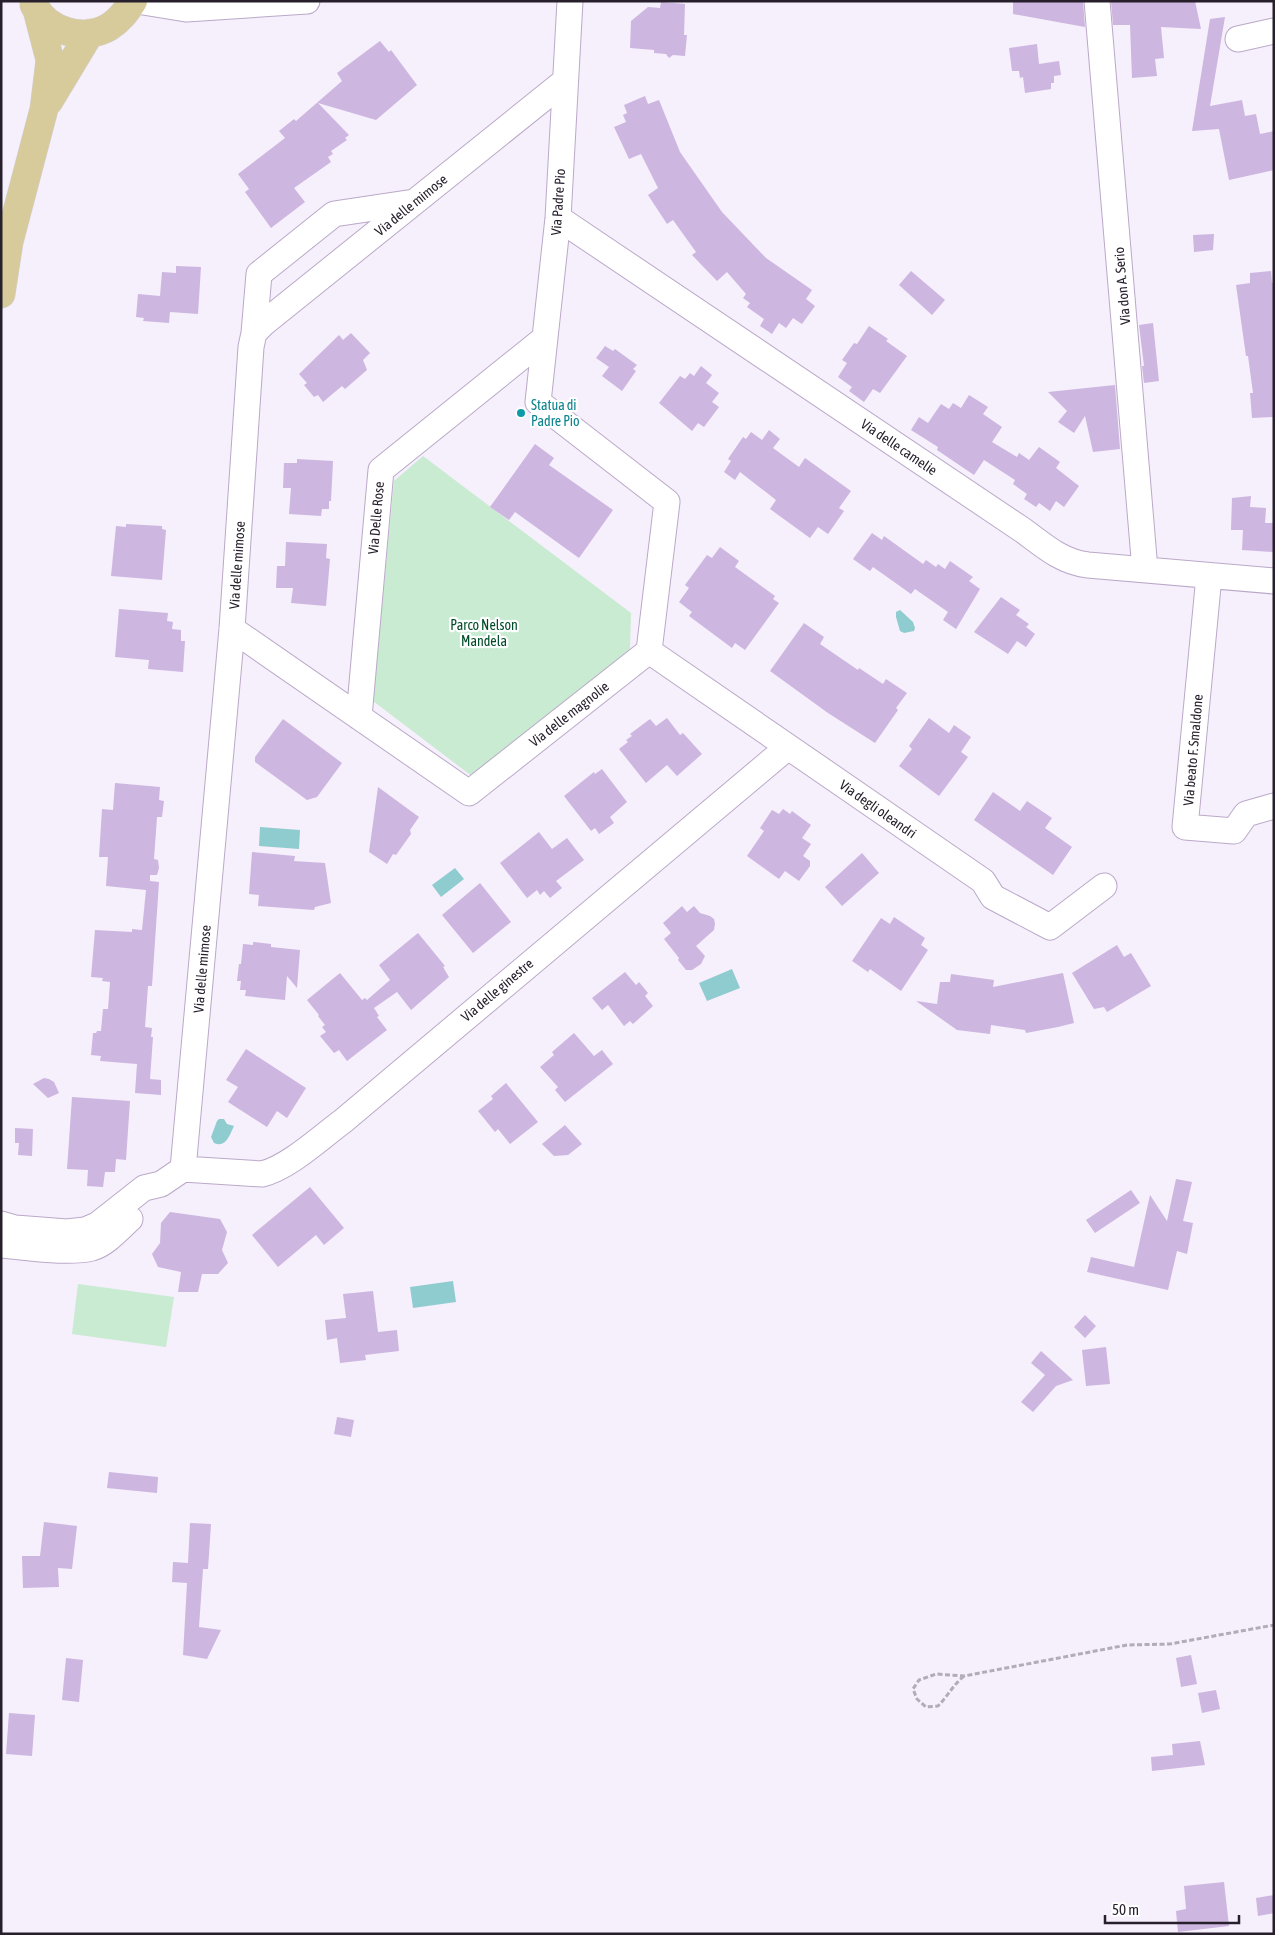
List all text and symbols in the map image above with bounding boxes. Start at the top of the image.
street label: Via Padre Pio [548,168,568,236]
street label: Via delle mimose [372,171,450,239]
street label: Via don A. Serio [1111,247,1133,325]
place label: Statua di Padre Pio [531,397,580,429]
marker: Statua di Padre Pio [515,407,527,419]
street label: Via delle camelie [858,416,940,478]
street label: Via Delle Rose [365,481,387,555]
street label: Via delle mimose [226,520,248,610]
park label: Parco Nelson Mandela [450,617,518,649]
street label: Via delle magnolie [526,678,612,750]
street label: Via beato F. Smaldone [1180,693,1206,807]
street label: Via degli oleandri [836,777,920,841]
street label: Via delle mimose [190,924,214,1014]
street label: Via delle ginestre [458,955,536,1025]
scale bar [1105,1892,1239,1924]
text: 50 m [1112,1901,1139,1918]

